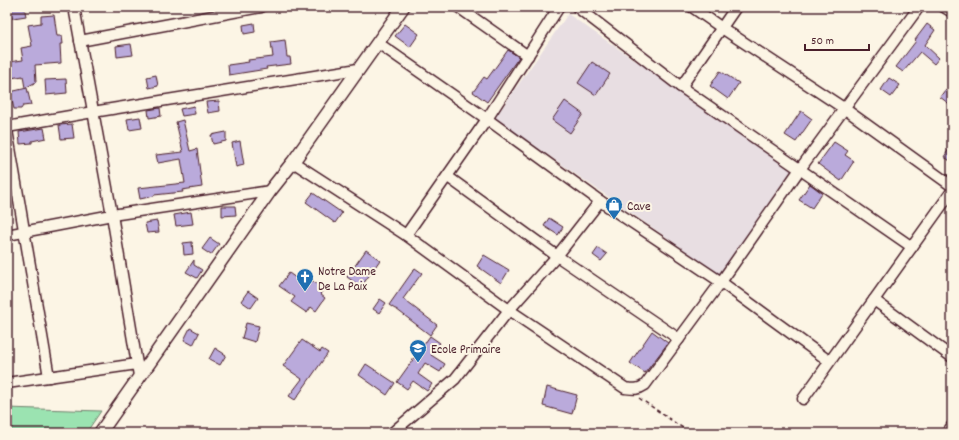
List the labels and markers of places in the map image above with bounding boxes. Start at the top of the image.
shop icon: Cave [604,195,624,220]
place label: Cave [627,198,651,217]
place label: Notre Dame De La Paix [318,263,376,297]
church icon: Notre Dame De La Paix [295,267,315,292]
school or university icon: Ecole Primaire [408,338,428,363]
place label: Ecole Primaire [431,341,501,360]

